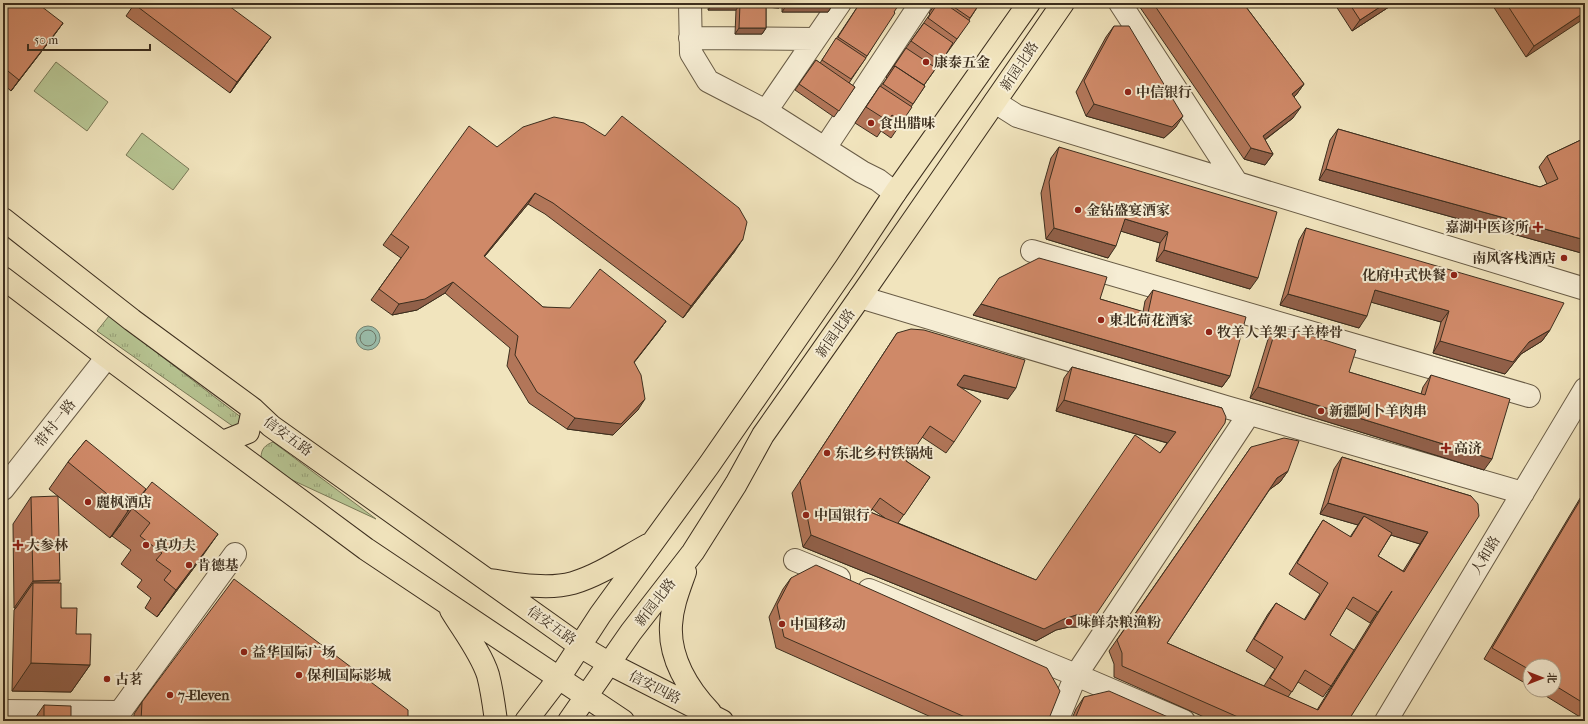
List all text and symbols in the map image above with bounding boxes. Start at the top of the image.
scale bar [28,26,150,52]
text: 50 m [34,33,58,47]
street label: 新园北路 [997,38,1042,94]
place label: 康泰五金 [934,54,990,71]
marker: 康泰五金 [921,57,931,67]
place label: 中信银行 [1136,84,1192,101]
marker: 中信银行 [1123,87,1133,97]
place label: 食出腊味 [879,115,936,132]
marker: 食出腊味 [866,118,876,128]
place label: 金钻盛宴酒家 [1086,202,1170,219]
marker: 金钻盛宴酒家 [1073,205,1083,215]
place label: 嘉湖中医诊所 [1445,219,1529,236]
marker: 嘉湖中医诊所 [1532,221,1544,233]
place label: 南风客栈酒店 [1472,250,1556,267]
marker: 南风客栈酒店 [1559,253,1569,263]
place label: 化府中式快餐 [1362,267,1446,284]
marker: 化府中式快餐 [1449,270,1459,280]
street label: 新园北路 [812,305,858,361]
place label: 東北荷花酒家 [1109,312,1193,329]
marker: 東北荷花酒家 [1096,315,1106,325]
place label: 牧羊人羊架子羊棒骨 [1217,324,1343,341]
marker: 牧羊人羊架子羊棒骨 [1204,327,1214,337]
street label: 带村一路 [31,396,79,451]
place label: 新疆阿卜羊肉串 [1329,403,1427,420]
marker: 新疆阿卜羊肉串 [1316,406,1326,416]
street label: 信安五路 [260,413,315,460]
place label: 高济 [1454,440,1482,457]
marker: 高济 [1441,443,1451,453]
place label: 东北乡村铁锅炖 [835,445,933,462]
marker: 东北乡村铁锅炖 [822,448,832,458]
place label: 麗枫酒店 [96,494,152,511]
marker: 麗枫酒店 [83,497,93,507]
place label: 中国银行 [814,507,870,524]
marker: 中国银行 [801,510,811,520]
street label: 人和路 [1467,533,1504,578]
place label: 大参林 [26,537,68,554]
place label: 真功夫 [154,537,196,554]
marker: 大参林 [13,540,23,550]
marker: 真功夫 [141,540,151,550]
place label: 肯德基 [197,557,239,574]
marker: 肯德基 [184,560,194,570]
street label: 新园北路 [631,575,679,630]
street label: 信安五路 [524,602,580,648]
place label: 味鲜杂粮渔粉 [1077,614,1162,631]
place label: 中国移动 [790,616,846,633]
marker: 味鲜杂粮渔粉 [1064,617,1074,627]
marker: 中国移动 [777,619,787,629]
place label: 益华国际广场 [252,644,336,661]
marker: 益华国际广场 [239,647,249,657]
north arrow [1522,658,1562,698]
place label: 保利国际影城 [307,667,391,684]
street label: 信安四路 [626,667,684,708]
marker: 保利国际影城 [294,670,304,680]
place label: 古茗 [115,671,143,688]
text: 北 [1545,673,1558,684]
marker: 古茗 [102,674,112,684]
place label: 7-Eleven [177,687,230,704]
marker: 7-Eleven [165,690,175,700]

